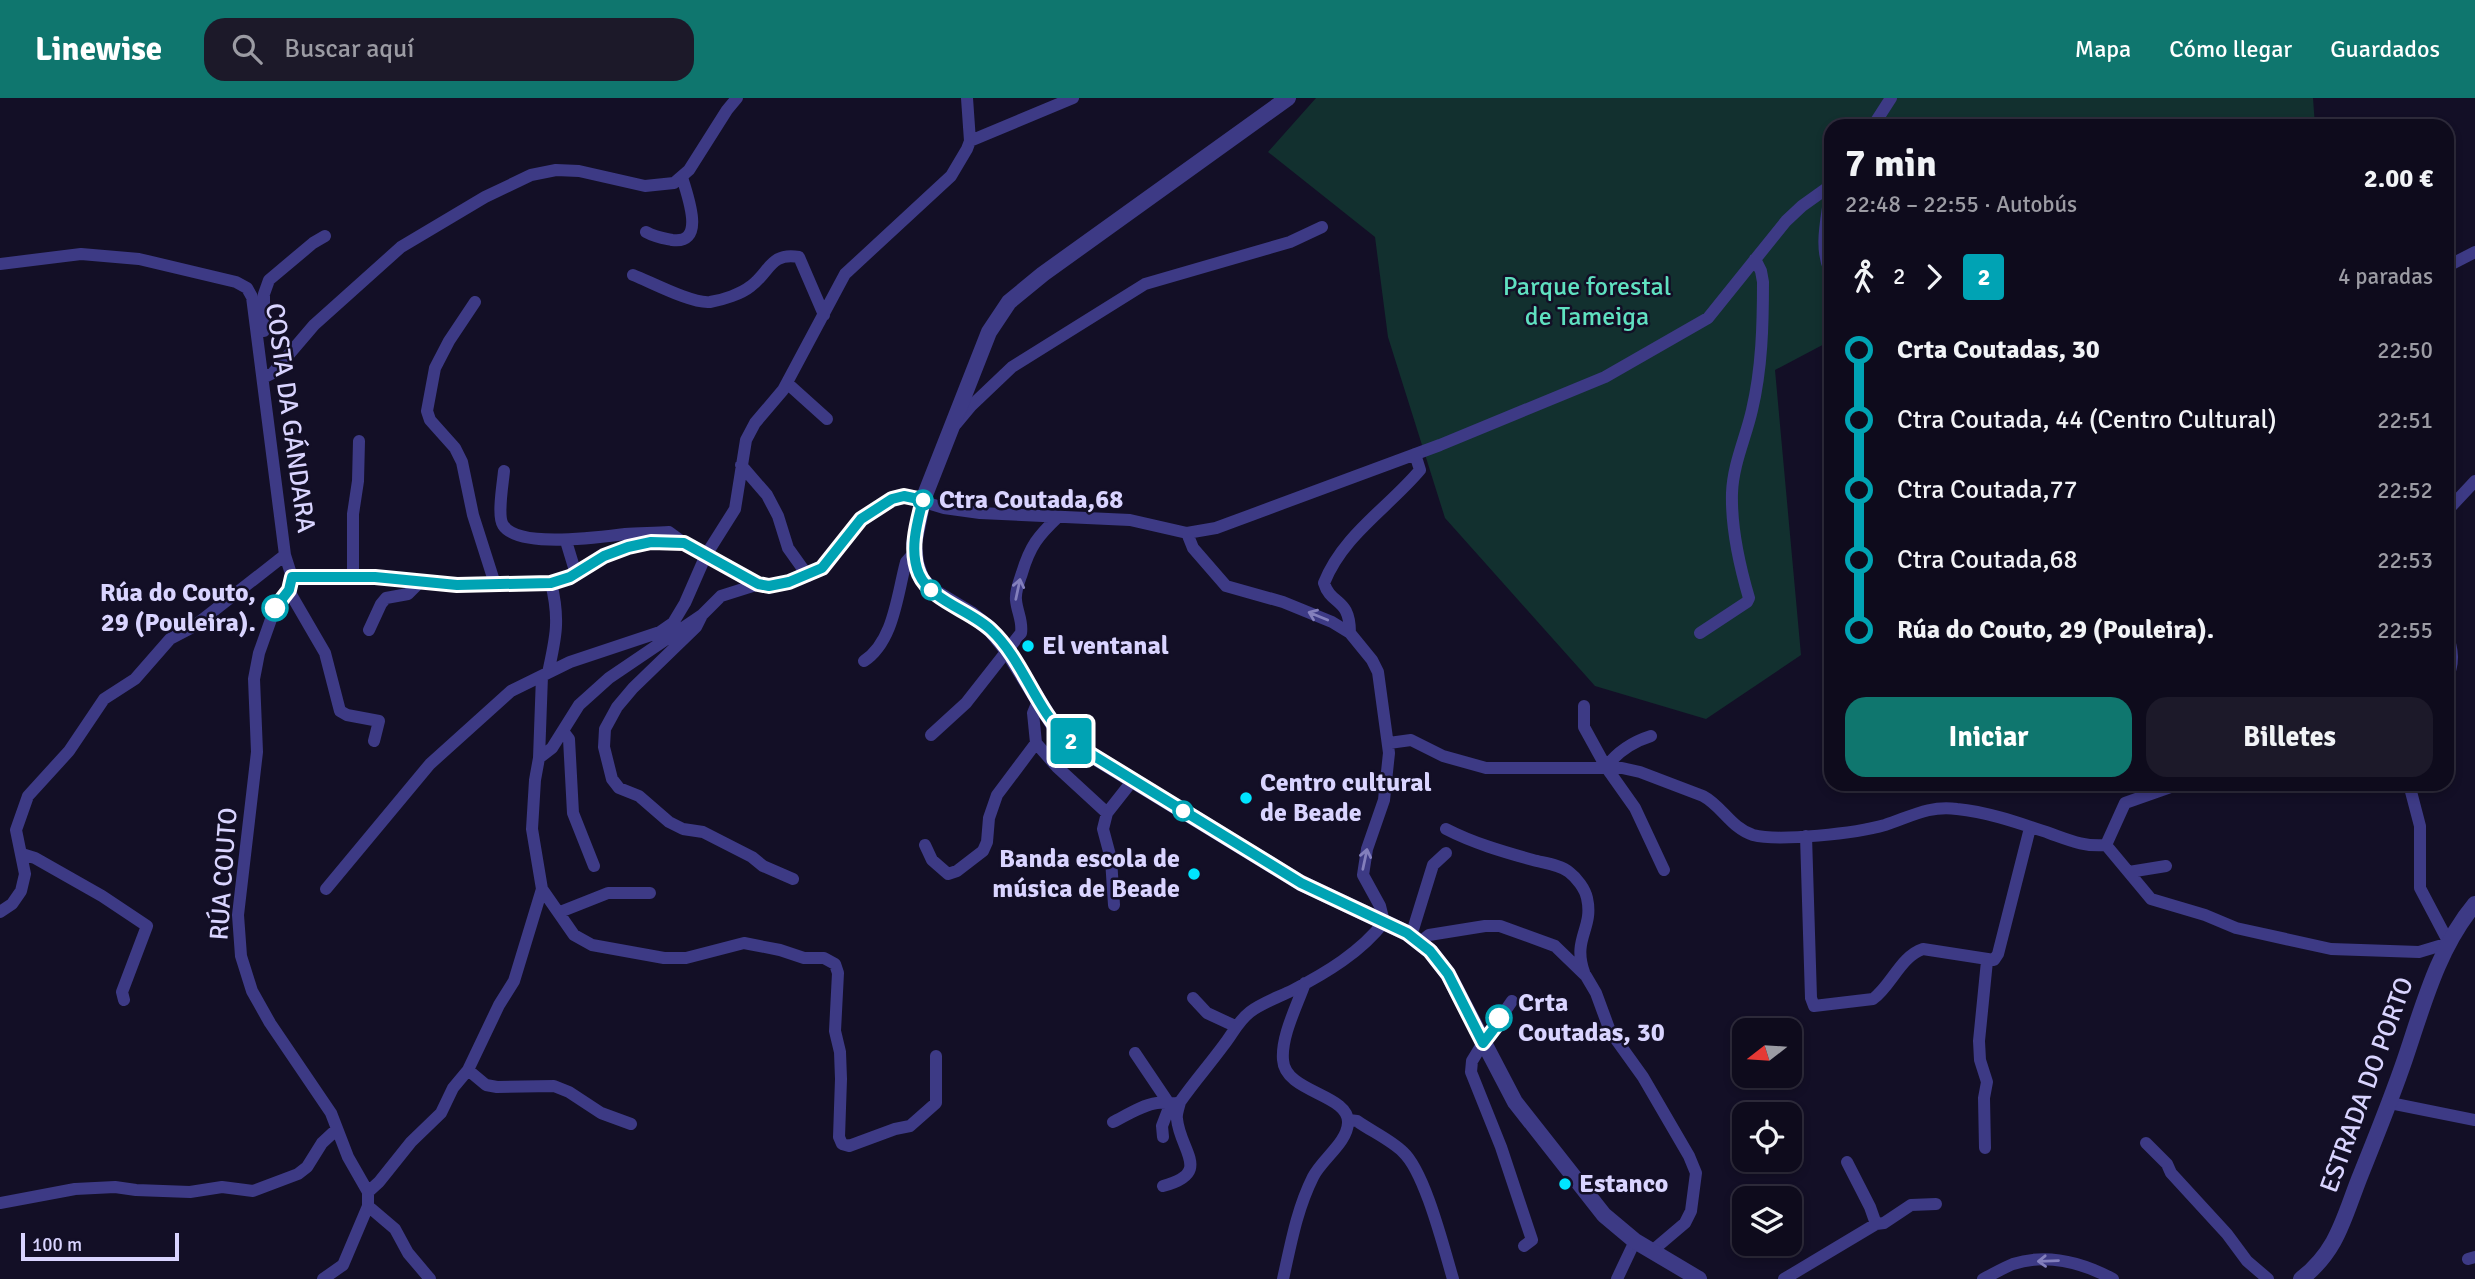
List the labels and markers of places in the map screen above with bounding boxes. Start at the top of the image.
place label: Ctra Coutada,68 [939,484,1123,516]
marker: Ctra Coutada,68 [913,490,933,510]
place label: Rúa do Couto, 29 (Pouleira). [100,577,256,639]
unlabelled marker [921,580,941,600]
marker: Rúa do Couto, 29 (Pouleira). [262,595,288,621]
place label: El ventanal [1042,630,1169,662]
marker: El ventanal [1020,638,1036,654]
place label: Centro cultural de Beade [1260,767,1432,829]
marker: Centro cultural de Beade [1238,790,1254,806]
unlabelled marker [1173,801,1193,821]
place label: Banda escola de música de Beade [992,843,1180,905]
marker: Banda escola de música de Beade [1186,866,1202,882]
place label: Crta Coutadas, 30 [1518,987,1665,1049]
marker: Crta Coutadas, 30 [1486,1005,1512,1031]
place label: Estanco [1579,1168,1668,1200]
marker: Estanco [1557,1176,1573,1192]

